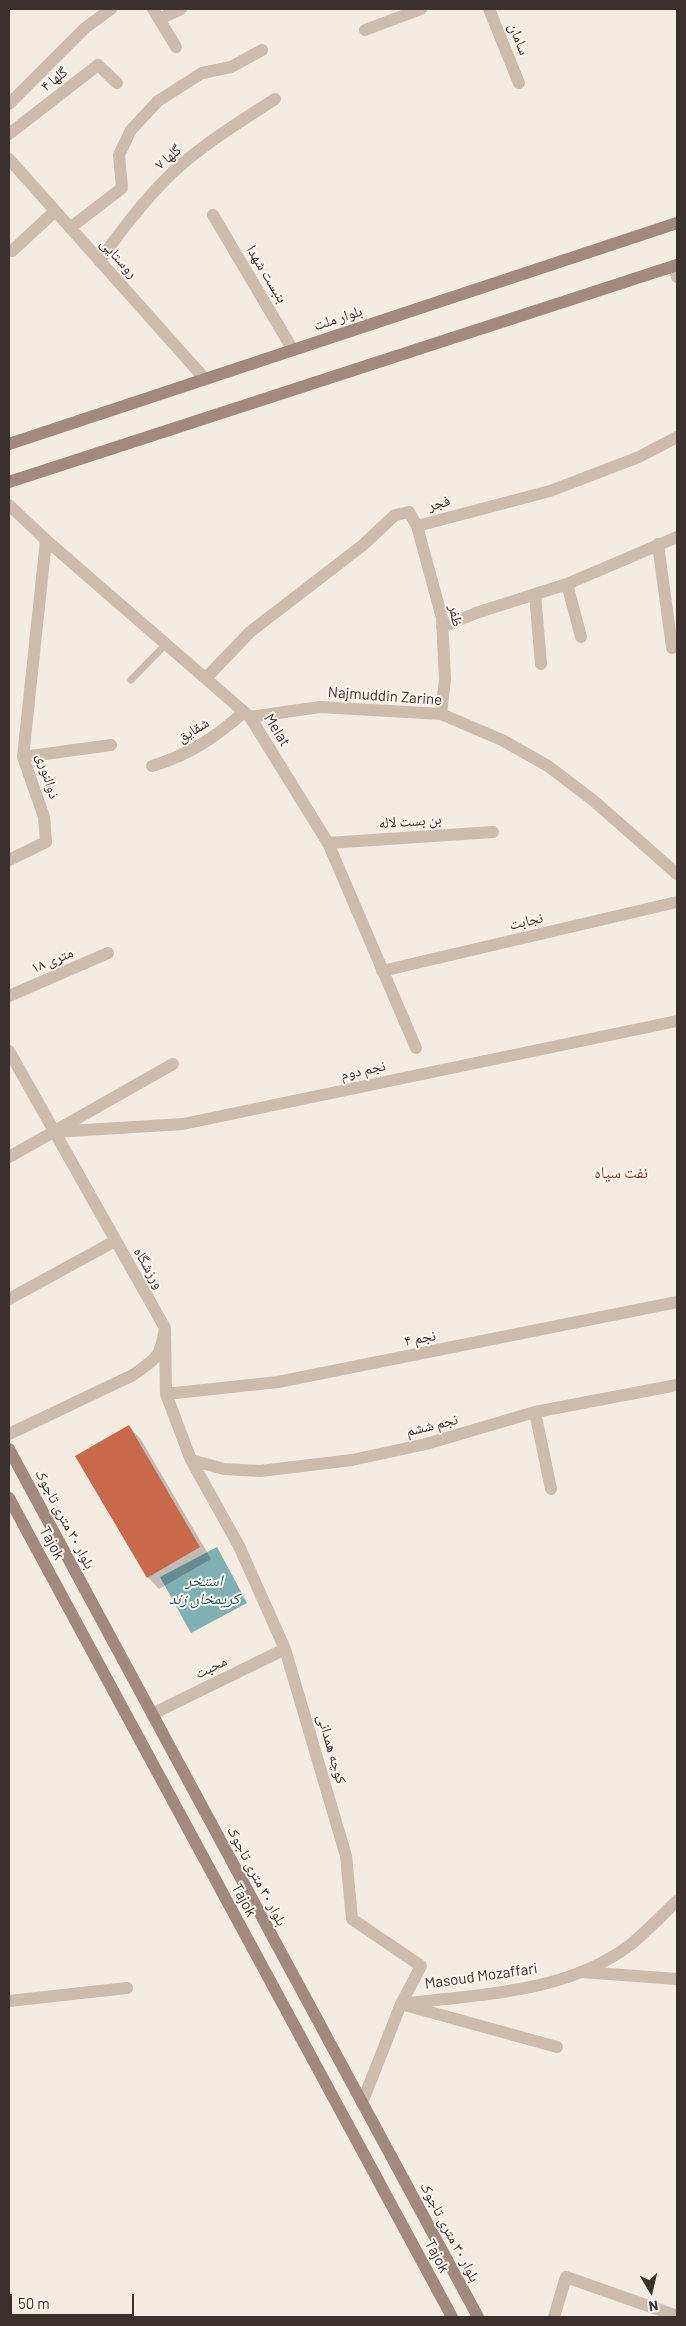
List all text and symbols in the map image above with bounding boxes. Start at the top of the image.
street label: سامان [504,20,534,58]
street label: گلها ۴ [37,63,71,95]
street label: گلها ۷ [151,141,185,173]
street label: روستایی [96,234,142,282]
street label: بنبست شهدا [243,242,291,306]
street label: بلوار ملت [311,302,365,334]
street label: فجر [426,491,452,515]
street label: ظفر [445,604,467,628]
street label: Najmuddin Zarine [327,683,443,709]
street label: Melat [260,710,294,750]
street label: شقایق [174,713,212,747]
street label: ذوالنوری [33,751,63,801]
street label: بن بست لاله [378,810,442,832]
street label: نجابت [507,908,545,934]
street label: ۱۸ متری [28,943,76,977]
street label: نجم دوم [339,1056,387,1084]
district label: نفت سیاه [594,1163,648,1183]
street label: ورزشگاه [130,1244,168,1292]
street label: نجم ۴ [403,1326,437,1350]
street label: نجم ششم [404,1410,460,1440]
street label: بلوار ۳۰ متری تاجوک [31,1466,99,1572]
street label: Tajok [36,1523,68,1563]
water label: استخر کریمخان زند [169,1571,239,1609]
street label: محبت [192,1652,230,1682]
street label: کوچه همدانی [313,1712,351,1786]
street label: بلوار ۳۰ متری تاجوک [223,1823,291,1929]
street label: Tajok [228,1880,260,1920]
street label: Masoud Mozaffari [424,1959,538,1993]
street label: بلوار ۳۰ متری تاجوک [416,2179,484,2285]
street label: Tajok [421,2236,453,2276]
north arrow [626,2266,676,2316]
scale bar [12,2284,136,2316]
text: 50 m [18,2294,50,2312]
text: N [647,2297,659,2315]

